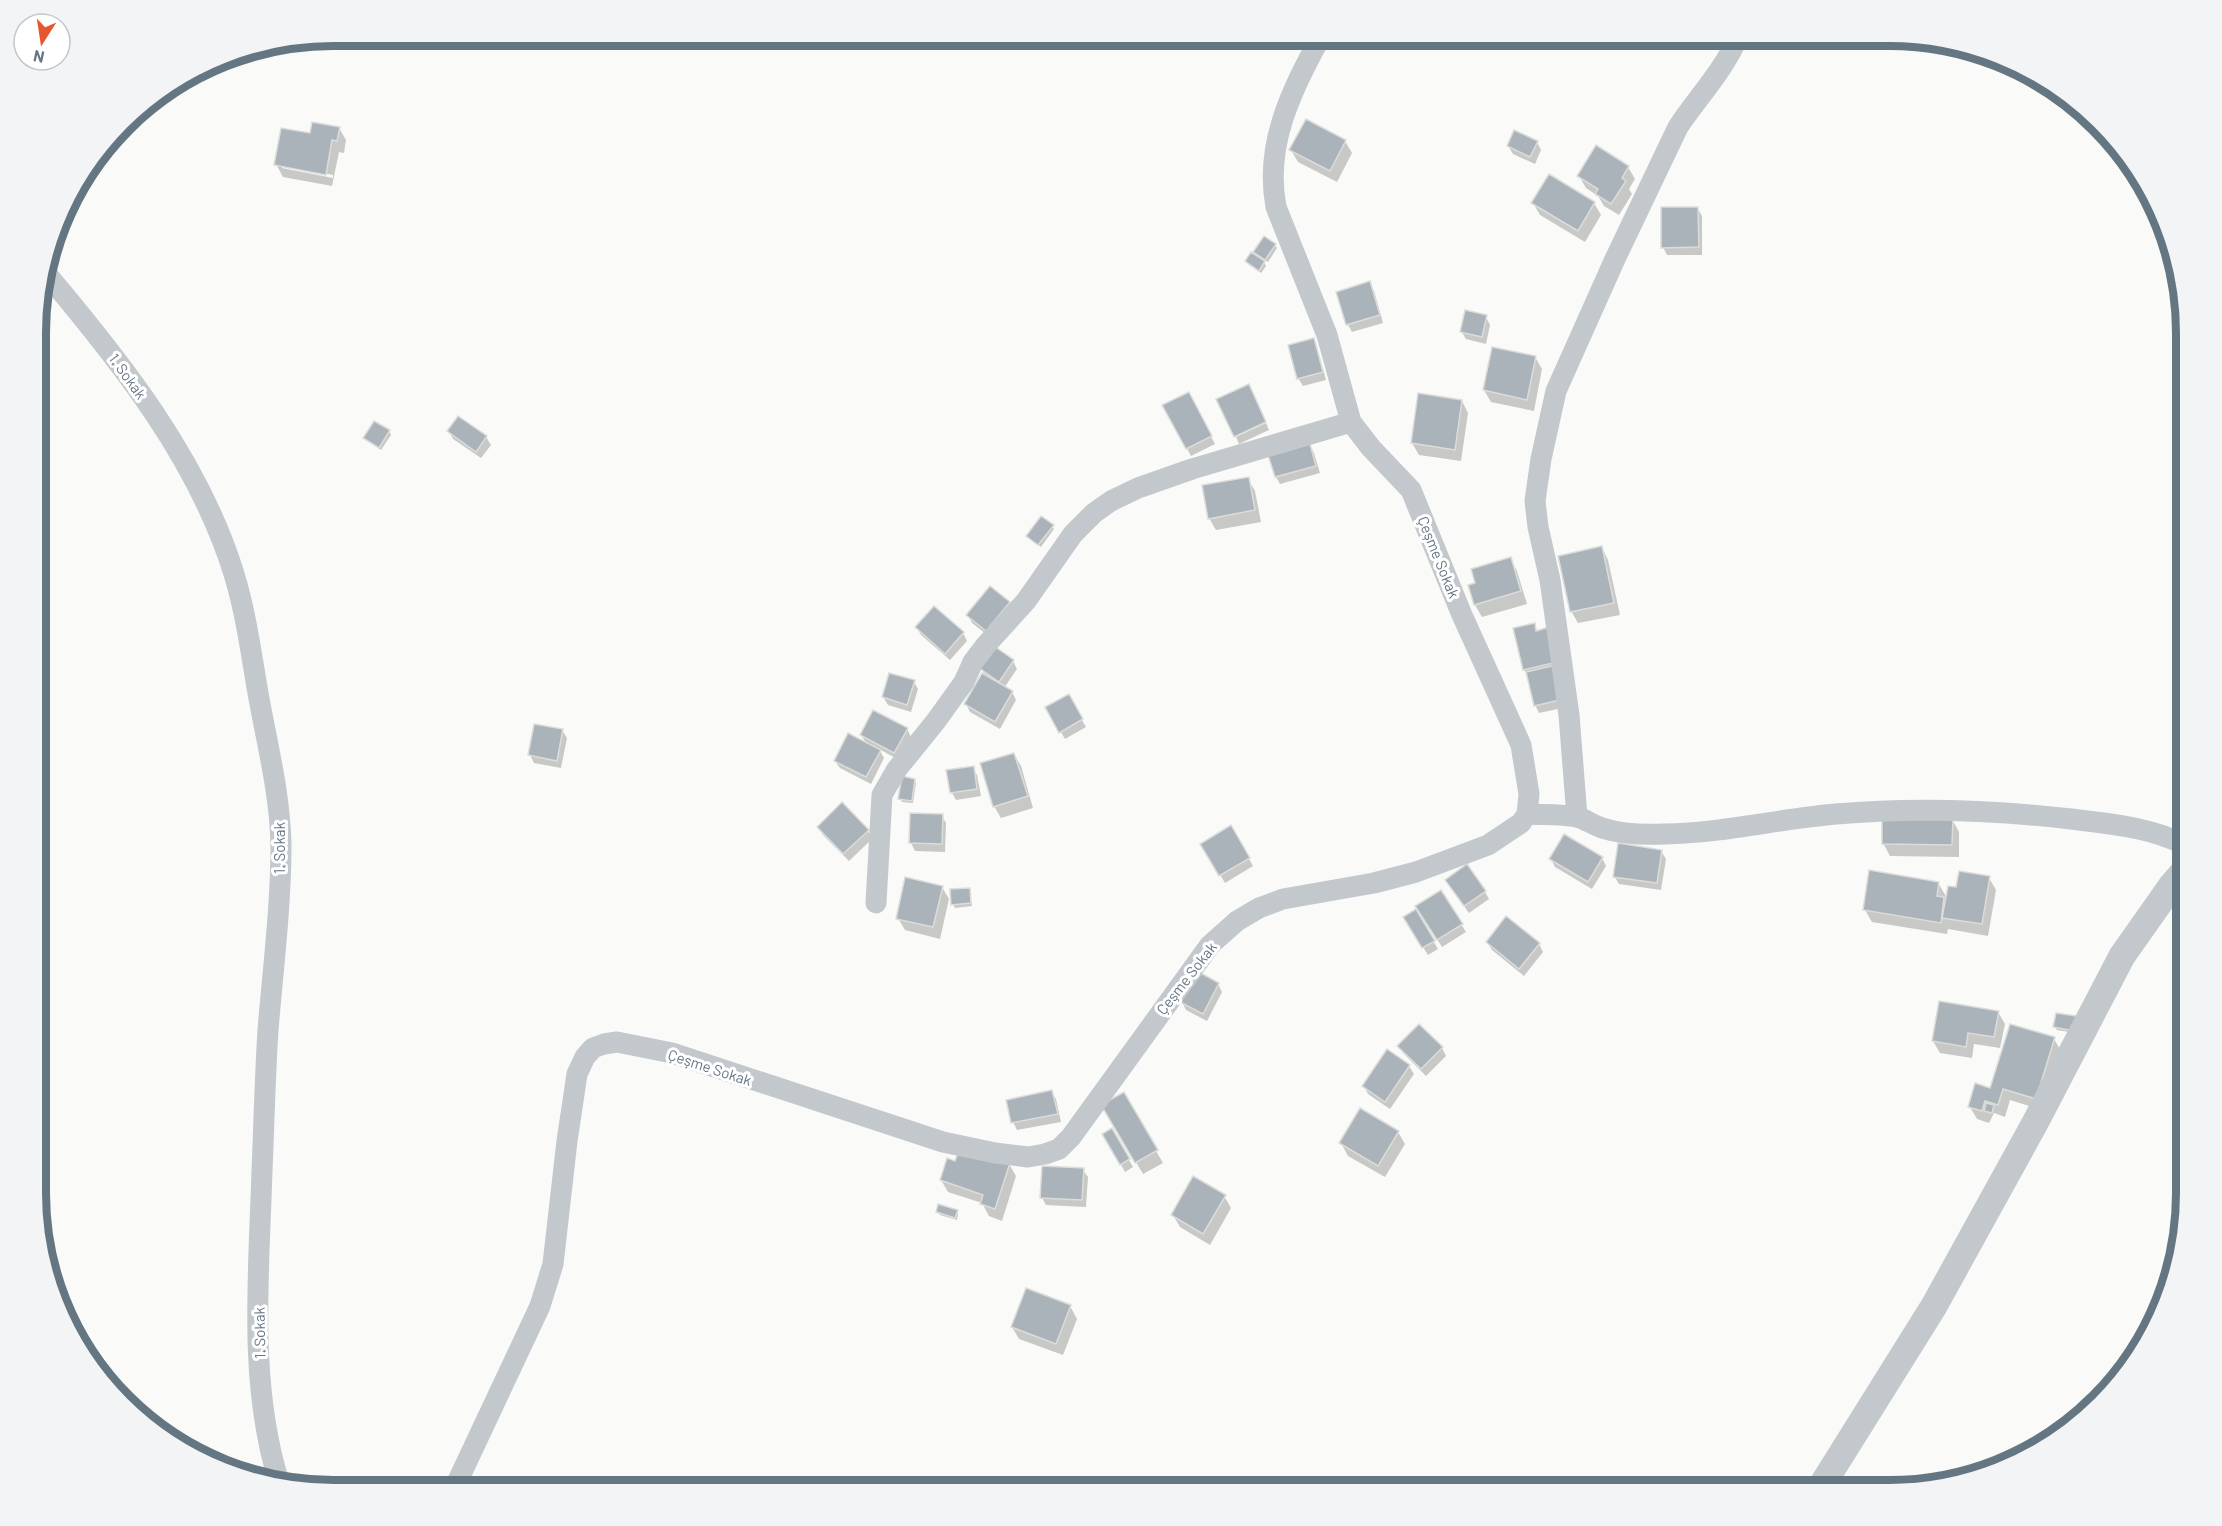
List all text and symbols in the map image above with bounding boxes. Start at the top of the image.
north arrow [12,12,72,72]
text: N [32,47,46,68]
street label: 1. Sokak [105,350,151,403]
street label: Çeşme Sokak [1414,513,1464,601]
street label: 1. Sokak [270,822,288,874]
street label: Çeşme Sokak [1152,938,1220,1018]
street label: Çeşme Sokak [666,1045,755,1089]
street label: 1. Sokak [250,1306,268,1359]

